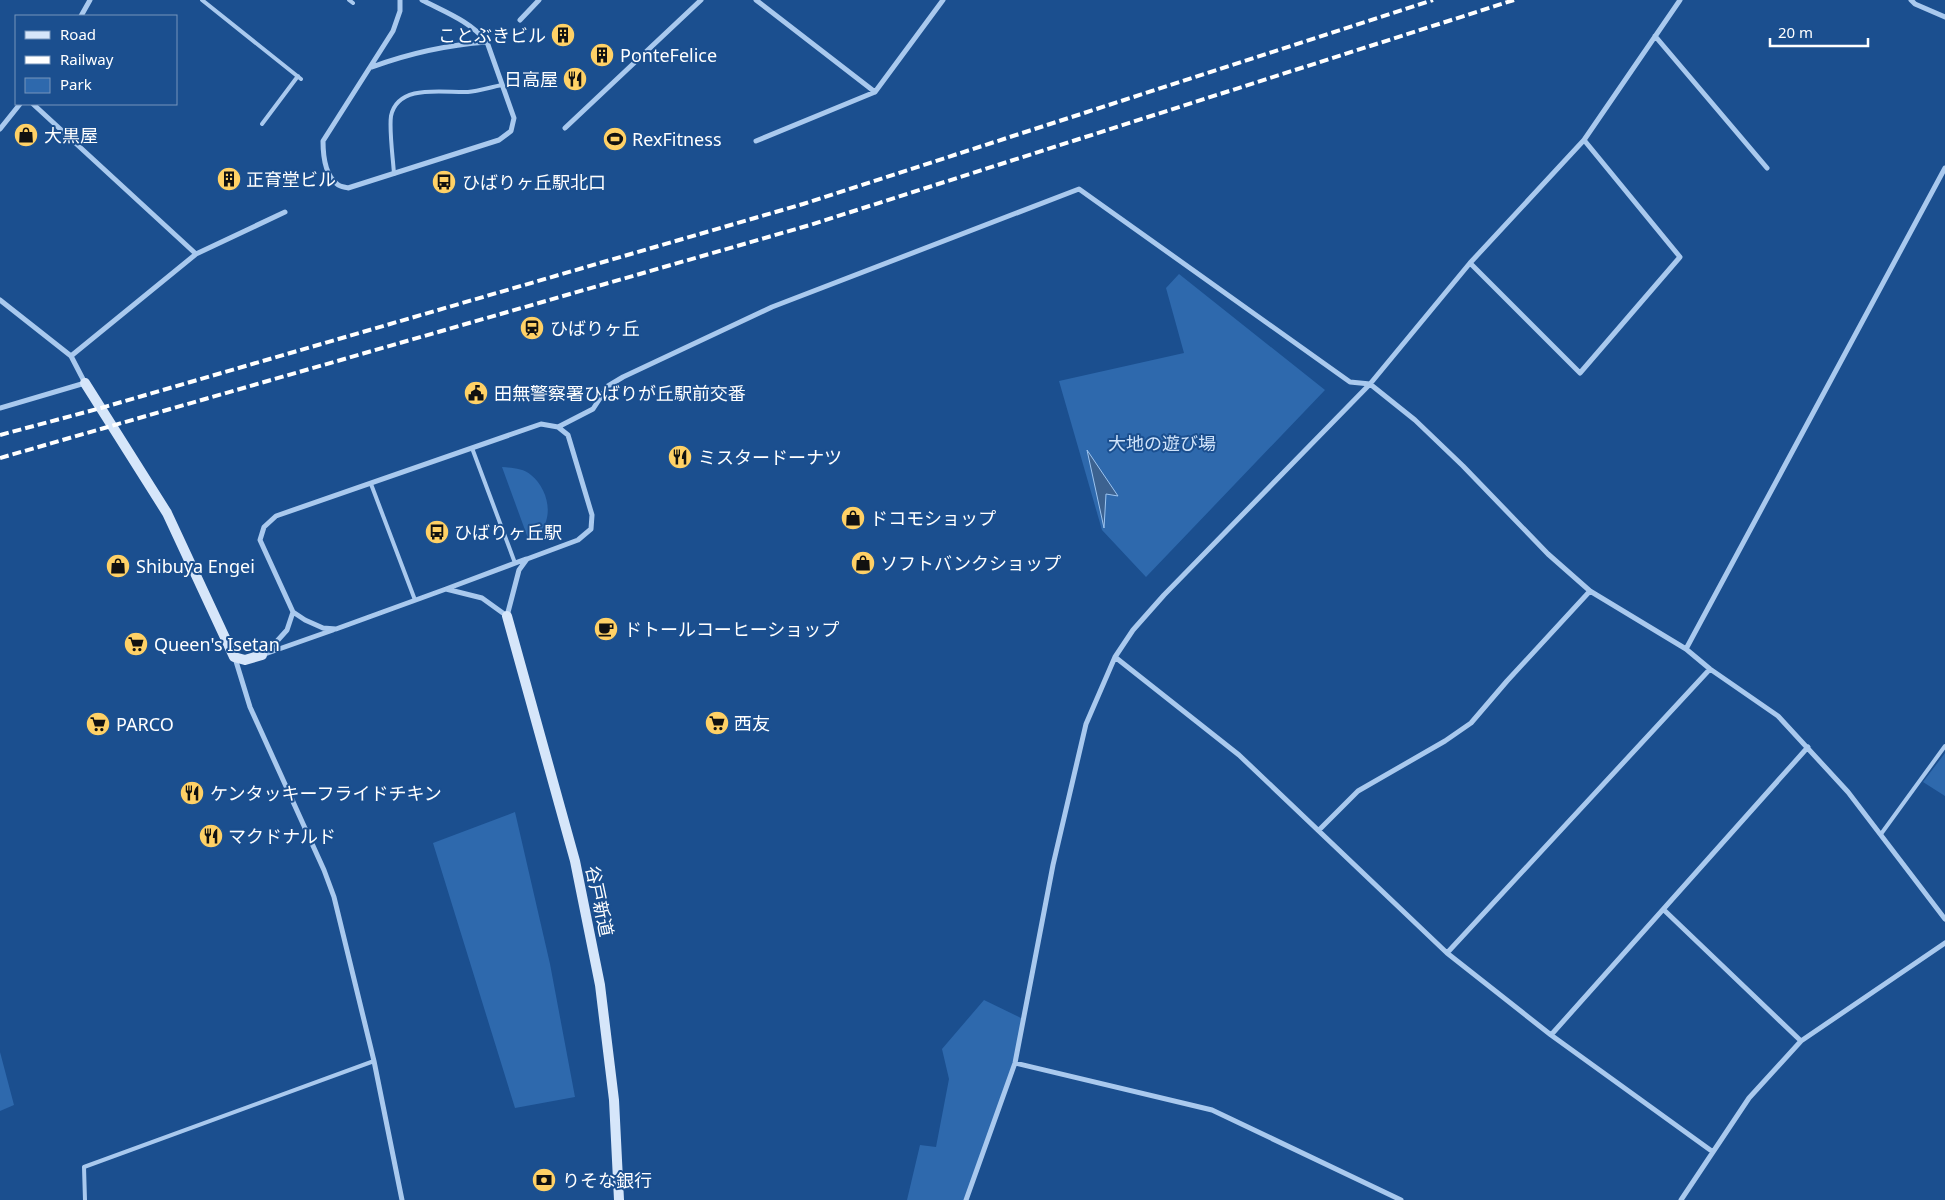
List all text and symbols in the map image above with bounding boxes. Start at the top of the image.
legend [15,15,178,105]
scale bar [1770,15,1868,47]
building icon: ことぶきビル [550,22,576,48]
text: 20 m [1778,22,1813,42]
place label: ことぶきビル [438,23,546,47]
text: Road [60,24,96,44]
building icon: PonteFelice [589,42,615,68]
place label: PonteFelice [620,43,717,67]
text: Railway [60,49,114,69]
restaurant icon: 日高屋 [562,66,588,92]
place label: 日高屋 [504,67,558,91]
text: Park [60,74,92,94]
shop icon: 大黒屋 [13,122,39,148]
place label: 大黒屋 [44,123,98,147]
sports icon: RexFitness [602,126,628,152]
place label: RexFitness [632,127,722,151]
building icon: 正育堂ビル [216,166,242,192]
place label: 正育堂ビル [246,167,336,191]
bus stop icon: ひばりヶ丘駅北口 [431,169,457,195]
place label: ひばりヶ丘駅北口 [462,170,606,194]
station icon: ひばりヶ丘 [519,315,545,341]
place label: ひばりヶ丘 [550,316,640,340]
public building icon: 田無警察署ひばりが丘駅前交番 [463,380,489,406]
place label: 田無警察署ひばりが丘駅前交番 [494,381,746,405]
park label: 大地の遊び場 [1108,431,1216,455]
restaurant icon: ミスタードーナツ [667,444,693,470]
place label: ミスタードーナツ [698,445,842,469]
shop icon: ドコモショップ [840,505,866,531]
place label: ドコモショップ [870,506,996,530]
bus stop icon: ひばりヶ丘駅 [424,519,450,545]
place label: ひばりヶ丘駅 [454,520,562,544]
shop icon: ソフトバンクショップ [850,550,876,576]
place label: ソフトバンクショップ [880,551,1061,575]
shop icon: Shibuya Engei [105,553,131,579]
place label: Shibuya Engei [136,554,255,578]
cafe icon: ドトールコーヒーショップ [593,616,619,642]
place label: ドトールコーヒーショップ [624,617,839,641]
supermarket icon: Queen's Isetan [123,631,149,657]
place label: Queen's Isetan [154,632,280,656]
supermarket icon: 西友 [704,710,730,736]
supermarket icon: PARCO [85,711,111,737]
place label: 西友 [734,711,770,735]
place label: PARCO [116,712,174,736]
restaurant icon: ケンタッキーフライドチキン [179,780,205,806]
place label: ケンタッキーフライドチキン [210,781,442,805]
restaurant icon: マクドナルド [198,823,224,849]
place label: マクドナルド [228,824,336,848]
street label: 谷戸新道 [581,863,619,939]
bank icon: りそな銀行 [531,1167,557,1193]
place label: りそな銀行 [562,1168,652,1192]

